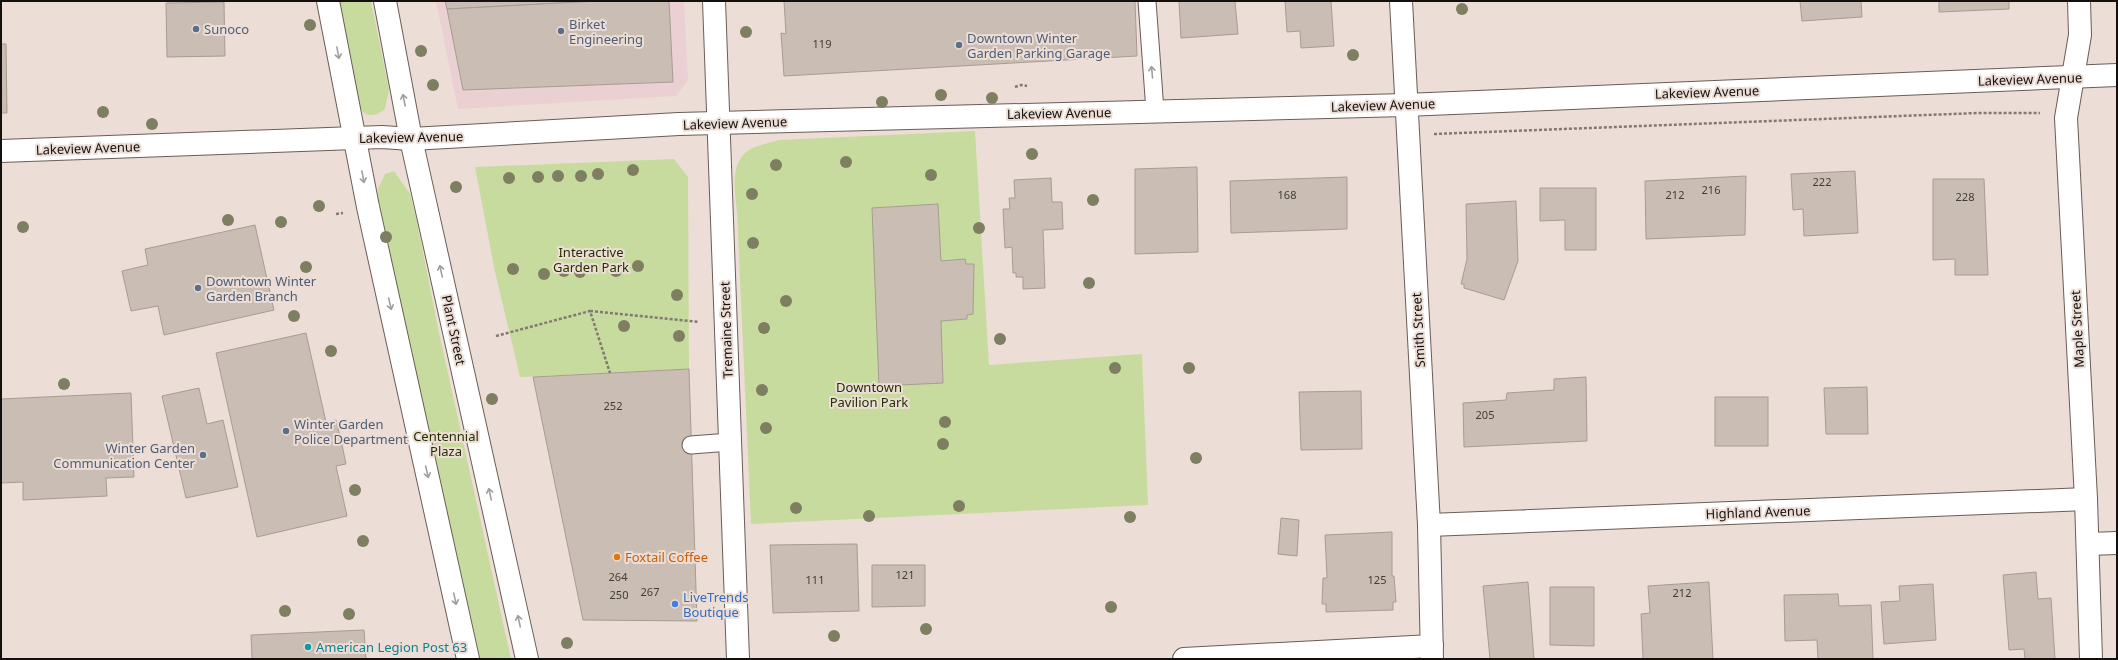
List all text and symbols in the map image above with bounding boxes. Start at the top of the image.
place label: Birket Engineering [569,15,643,48]
place label: Sunoco [204,20,249,38]
marker: Sunoco [191,24,201,34]
marker: Birket Engineering [556,26,566,36]
place label: Downtown Winter Garden Parking Garage [967,29,1110,62]
house number: 119 [813,36,831,51]
marker: Downtown Winter Garden Parking Garage [954,40,964,50]
one-way arrow [335,46,343,59]
one-way arrow [1148,66,1155,79]
street label: Lakeview Avenue [1978,68,2082,90]
street label: Lakeview Avenue [1655,81,1759,103]
one-way arrow [400,94,408,107]
street label: Lakeview Avenue [1331,94,1435,116]
street label: Lakeview Avenue [1007,103,1111,123]
street label: Lakeview Avenue [683,112,787,134]
street label: Lakeview Avenue [359,127,463,147]
street label: Lakeview Avenue [36,137,140,159]
one-way arrow [359,170,367,183]
house number: 222 [1813,174,1831,189]
house number: 216 [1702,182,1720,197]
house number: 168 [1278,187,1296,202]
house number: 212 [1666,187,1684,202]
house number: 228 [1956,189,1974,204]
park label: Interactive Garden Park [553,243,629,276]
one-way arrow [437,265,445,278]
place label: Downtown Winter Garden Branch [206,272,317,305]
street label: Tremaine Street [715,281,737,379]
marker: Downtown Winter Garden Branch [193,283,203,293]
street label: Maple Street [2066,290,2088,368]
street label: Smith Street [1407,292,1429,368]
street label: Plant Street [438,293,470,367]
one-way arrow [386,297,394,310]
park label: Downtown Pavilion Park [830,378,908,411]
house number: 252 [604,398,622,413]
house number: 205 [1476,407,1494,422]
place label: Winter Garden Police Department [294,415,408,448]
marker: Winter Garden Police Department [281,426,291,436]
park label: Centennial Plaza [413,427,479,460]
place label: Winter Garden Communication Center [53,439,196,472]
marker: Winter Garden Communication Center [198,450,208,460]
one-way arrow [423,465,431,478]
one-way arrow [486,488,494,501]
street label: Highland Avenue [1705,501,1811,523]
place label: Foxtail Coffee [625,548,708,566]
marker: Foxtail Coffee [612,552,622,562]
house number: 121 [896,567,914,582]
house number: 264 [609,569,628,584]
house number: 111 [806,572,824,587]
house number: 125 [1368,572,1386,587]
house number: 267 [641,584,659,599]
house number: 212 [1673,585,1691,600]
house number: 250 [610,587,628,602]
place label: LiveTrends Boutique [683,588,748,621]
one-way arrow [452,592,460,605]
marker: LiveTrends Boutique [670,599,680,609]
one-way arrow [514,615,522,628]
place label: American Legion Post 63 [316,638,467,656]
marker: American Legion Post 63 [303,642,313,652]

